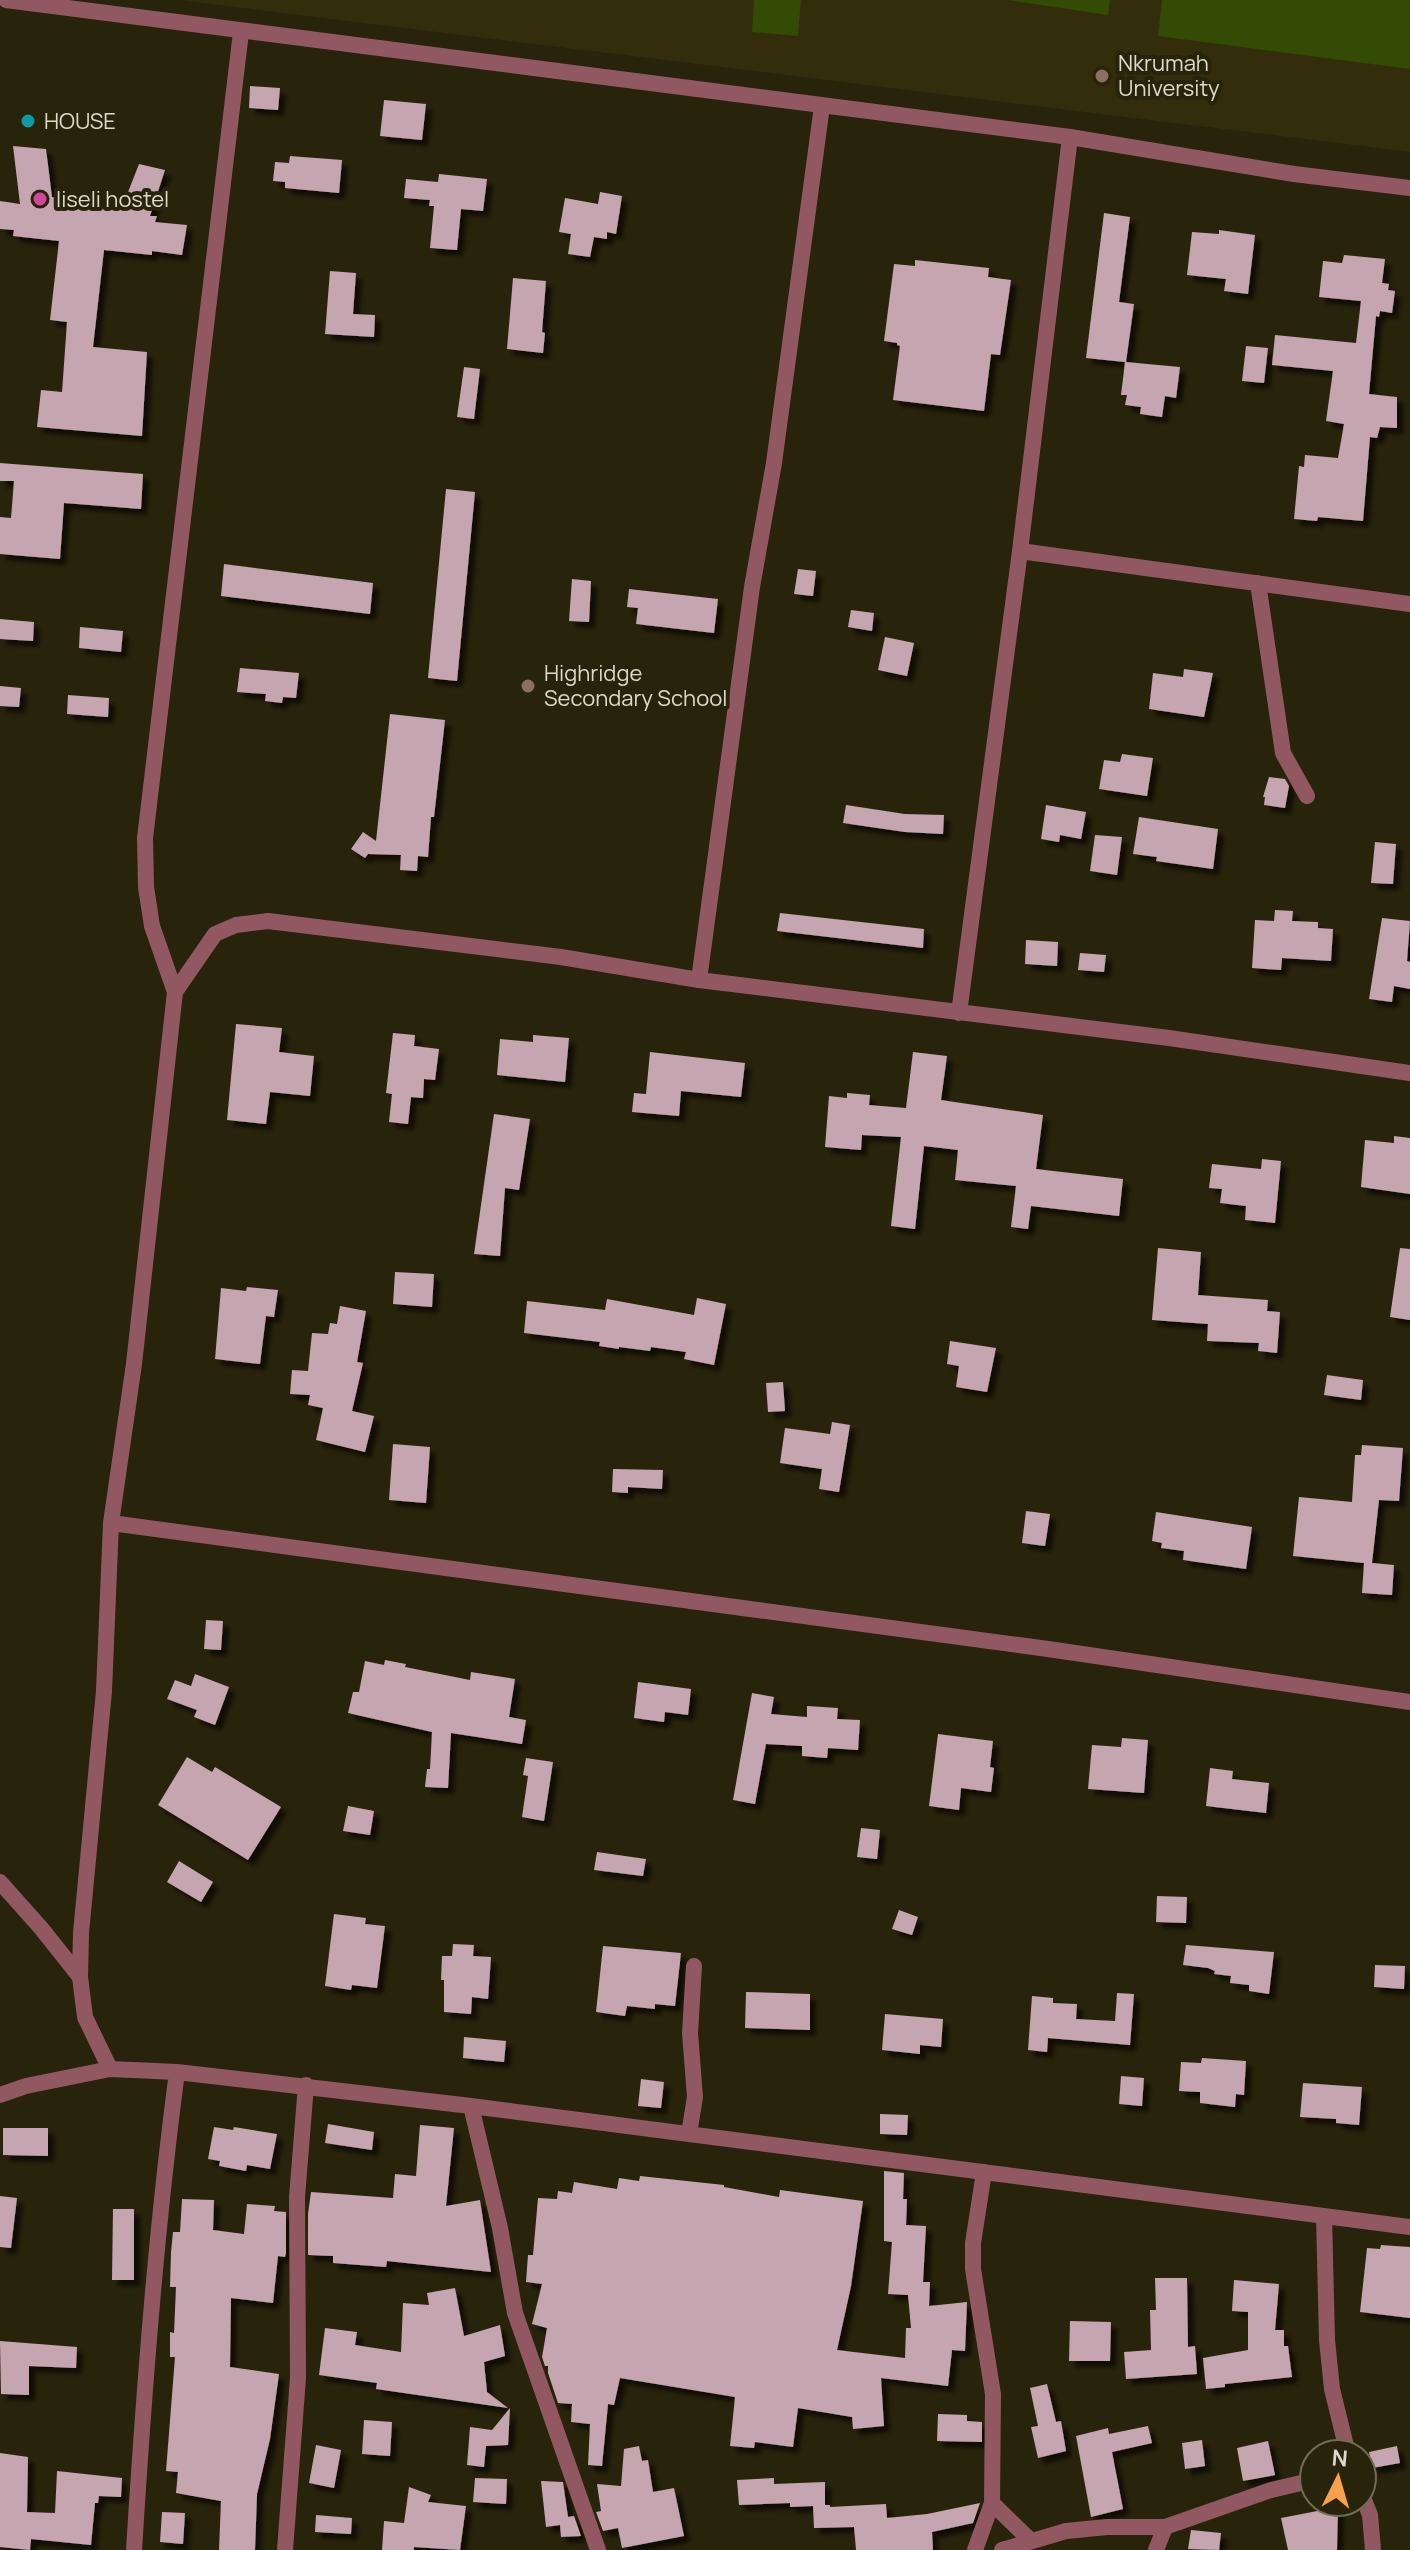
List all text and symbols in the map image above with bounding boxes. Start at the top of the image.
place label: Nkrumah University [1118,48,1220,103]
marker: Nkrumah University [1093,67,1111,85]
place label: HOUSE [44,106,116,136]
marker: HOUSE [19,112,37,130]
place label: liseli hostel [56,184,169,214]
marker: liseli hostel [31,190,49,208]
place label: Highridge Secondary School [544,658,727,713]
marker: Highridge Secondary School [519,677,537,695]
north arrow [1298,2438,1378,2518]
text: N [1331,2442,1349,2474]

